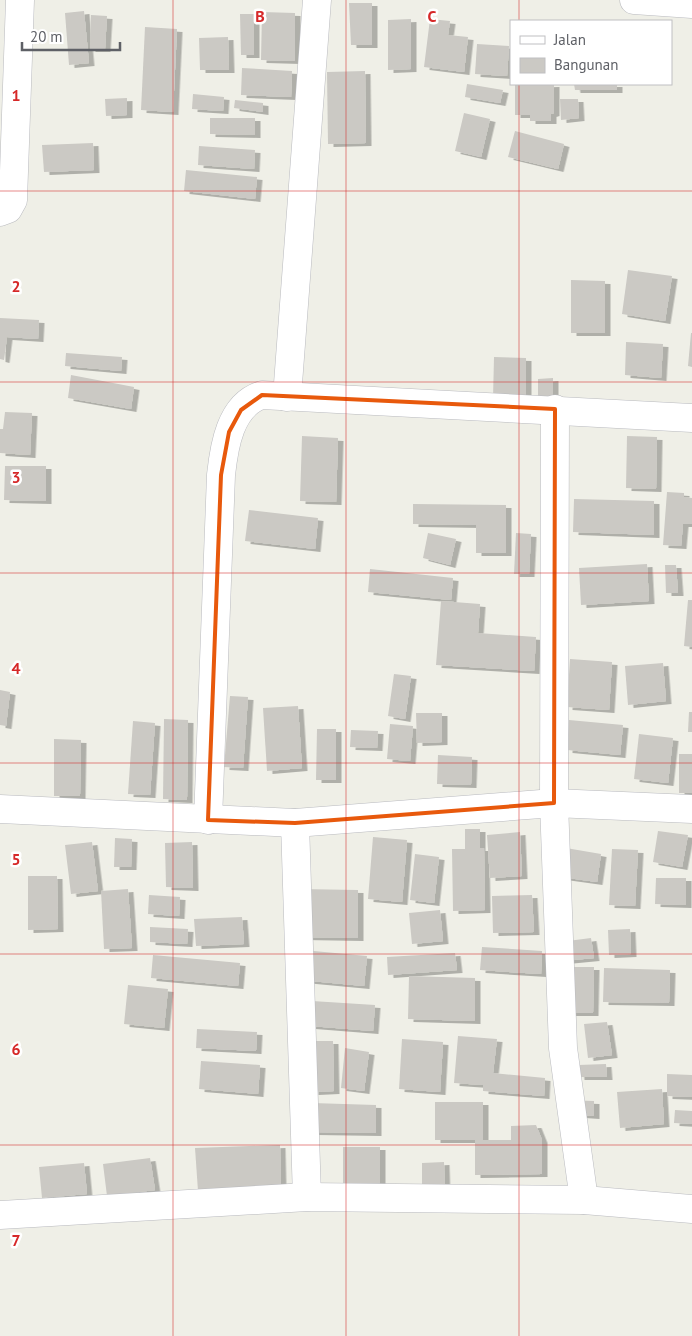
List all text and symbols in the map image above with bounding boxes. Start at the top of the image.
text: B [255,6,265,26]
text: C [428,6,437,26]
scale bar [22,20,120,52]
legend [510,20,672,85]
text: 20 m [30,27,63,46]
text: Jalan [553,30,586,49]
text: Bangunan [554,55,618,74]
text: 1 [11,85,21,105]
text: 2 [11,276,21,296]
text: 3 [11,467,21,487]
text: 4 [11,658,21,678]
text: 5 [11,849,21,869]
text: 6 [11,1039,21,1059]
text: 7 [11,1230,21,1250]

